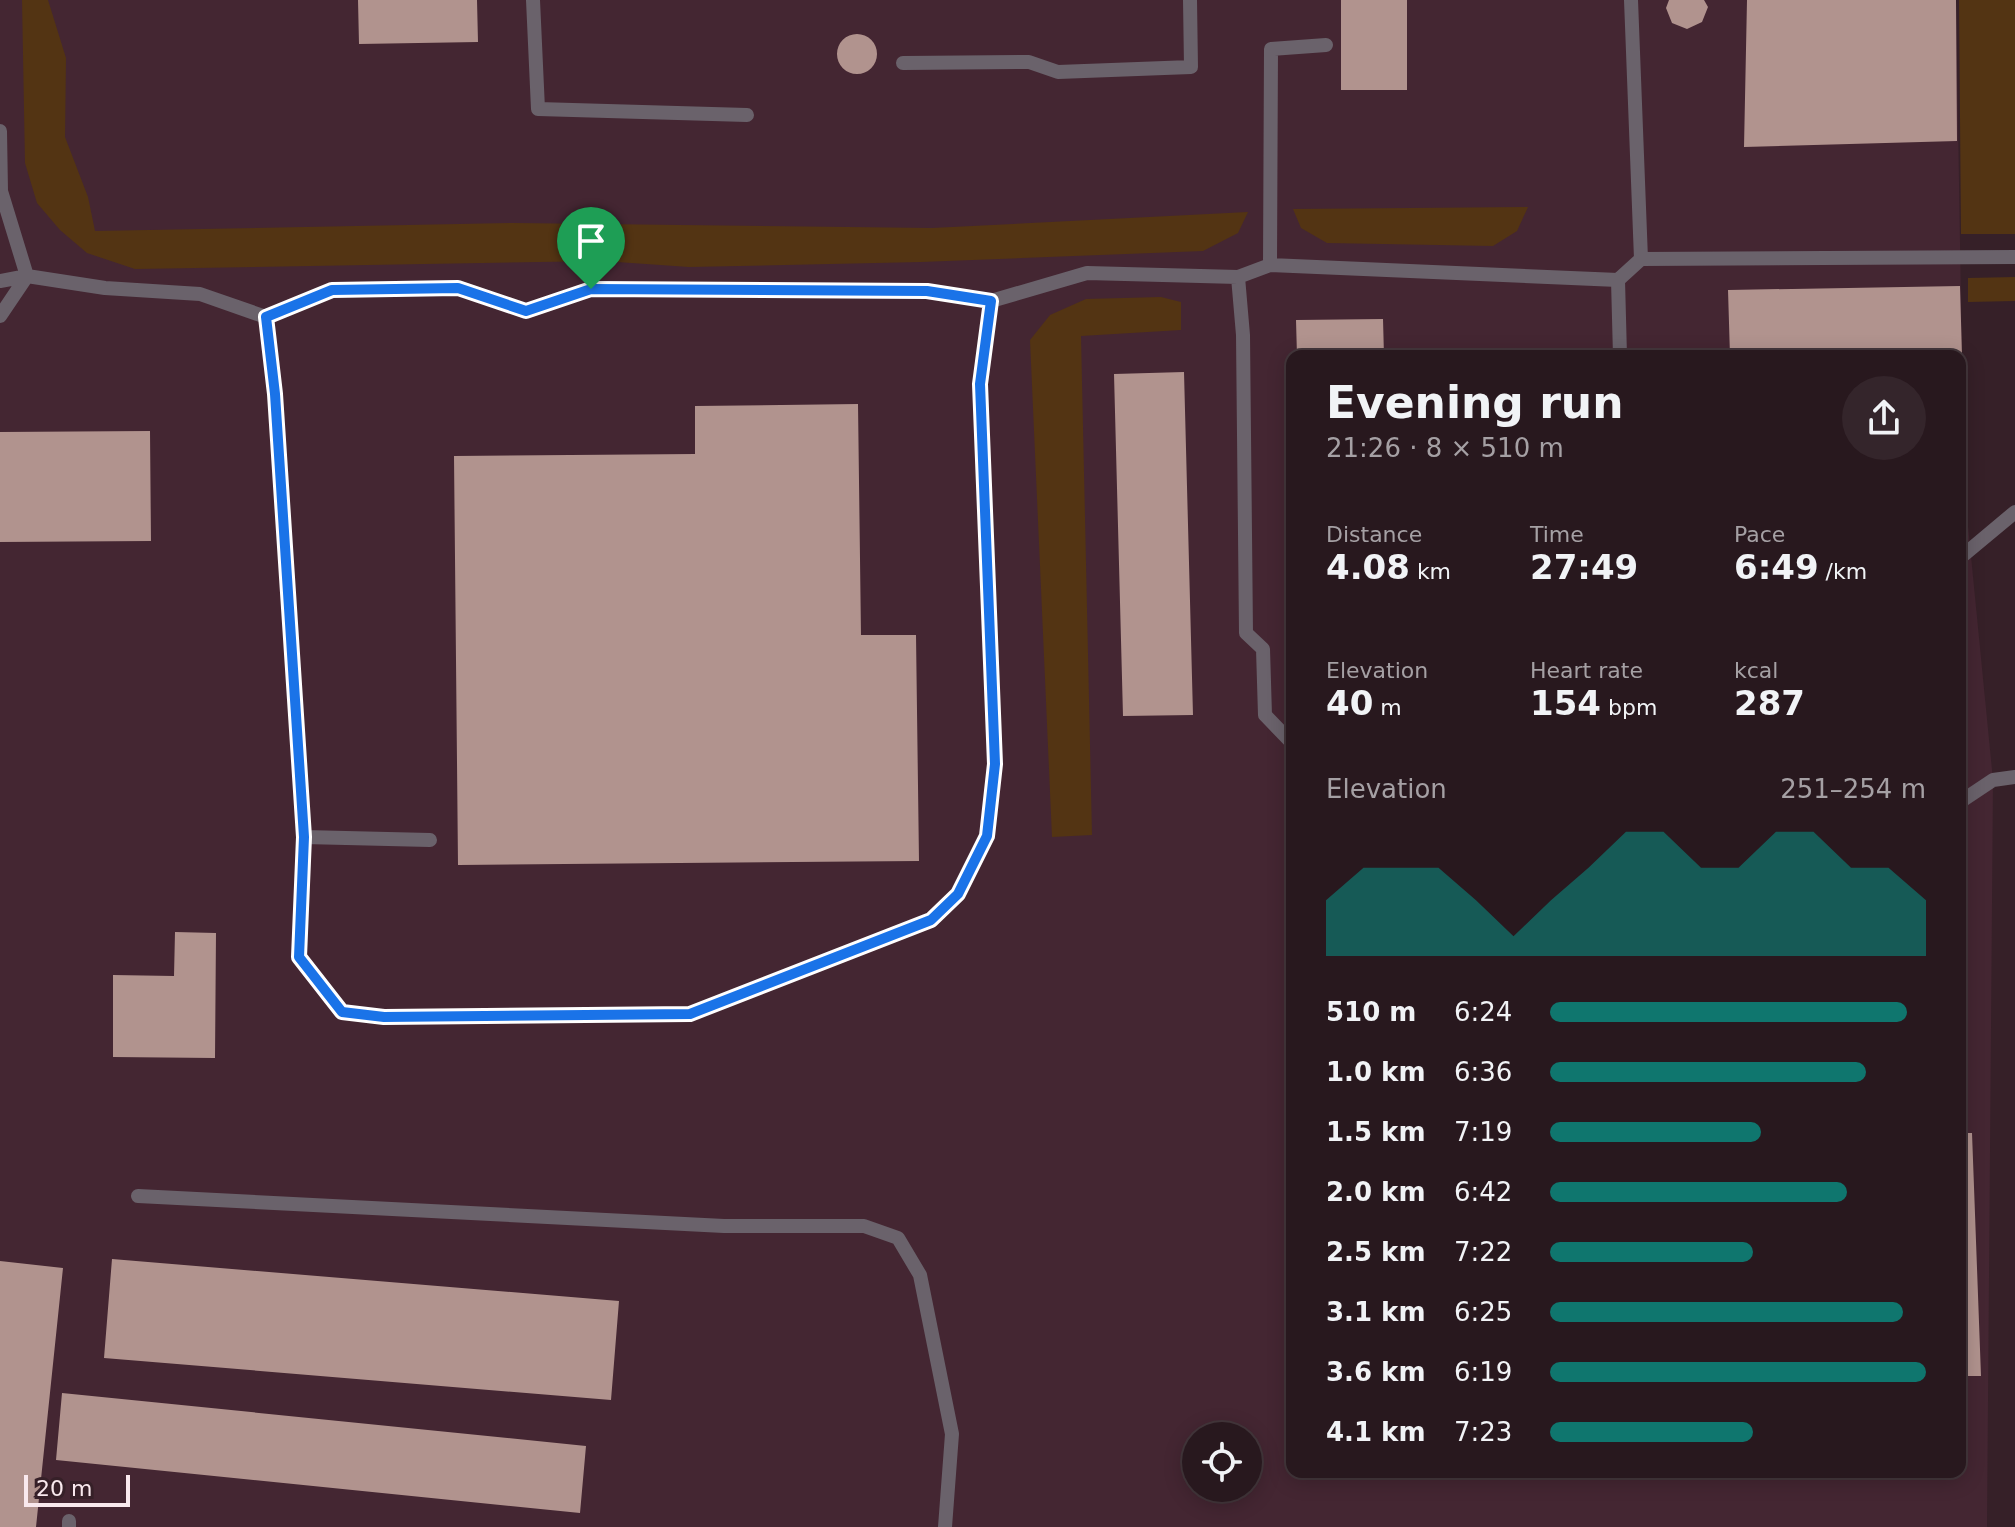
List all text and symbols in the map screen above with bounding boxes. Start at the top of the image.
pin [557,207,625,289]
icon: arrive [569,219,613,263]
button: share [1842,376,1926,460]
text: Evening run [1326,377,1623,428]
text: 21:26 · 8 × 510 m [1326,433,1564,463]
text: Distance [1326,522,1422,547]
text: Time [1530,522,1584,547]
text: Pace [1734,522,1785,547]
text: 4.08 [1326,547,1410,587]
text: 27:49 [1530,547,1638,587]
text: 6:49 [1734,547,1819,587]
text: km [1410,559,1451,584]
text: /km [1819,559,1867,584]
text: Elevation [1326,658,1428,683]
text: Heart rate [1530,658,1643,683]
text: kcal [1734,658,1778,683]
text: 40 [1326,683,1373,723]
text: 154 [1530,683,1601,723]
text: 287 [1734,683,1805,723]
text: m [1373,695,1402,720]
text: bpm [1601,695,1657,720]
text: Elevation [1326,774,1447,804]
text: 251–254 m [1780,774,1926,804]
text: 510 m [1326,997,1416,1027]
text: 6:24 [1454,997,1512,1027]
text: 1.0 km [1326,1057,1426,1087]
text: 6:36 [1454,1057,1512,1087]
text: 1.5 km [1326,1117,1426,1147]
text: 7:19 [1454,1117,1512,1147]
text: 2.0 km [1326,1177,1426,1207]
text: 6:42 [1454,1177,1512,1207]
text: 2.5 km [1326,1237,1426,1267]
text: 7:22 [1454,1237,1512,1267]
text: 3.1 km [1326,1297,1426,1327]
text: 6:25 [1454,1297,1512,1327]
text: 3.6 km [1326,1357,1426,1387]
text: 6:19 [1454,1357,1512,1387]
text: 4.1 km [1326,1417,1426,1447]
text: 7:23 [1454,1417,1512,1447]
map controls [1182,1422,1262,1502]
button: locate [1182,1422,1262,1502]
scale bar [24,1471,130,1507]
text: 20 m [36,1476,92,1501]

